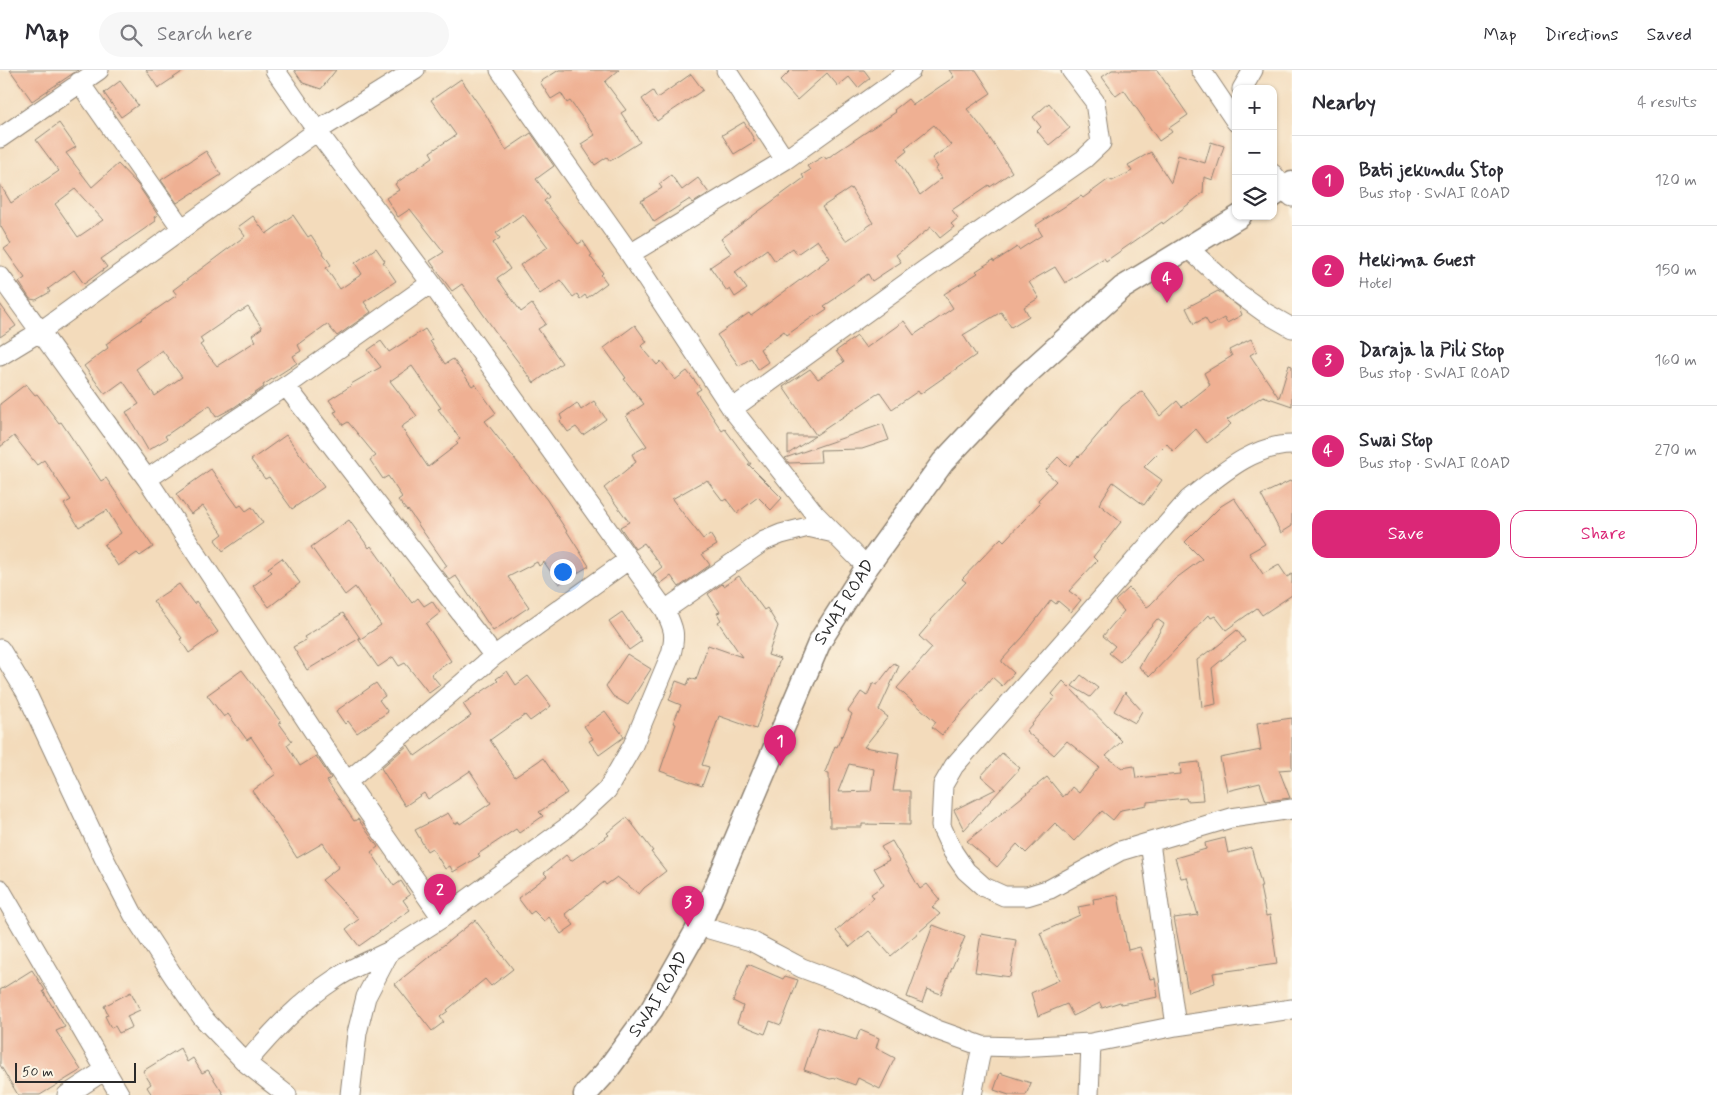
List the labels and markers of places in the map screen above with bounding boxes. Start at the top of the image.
pin: 4 [1151,262,1183,303]
pin: 1 [764,725,796,766]
pin: 2 [424,874,456,915]
pin: 3 [672,886,704,927]

